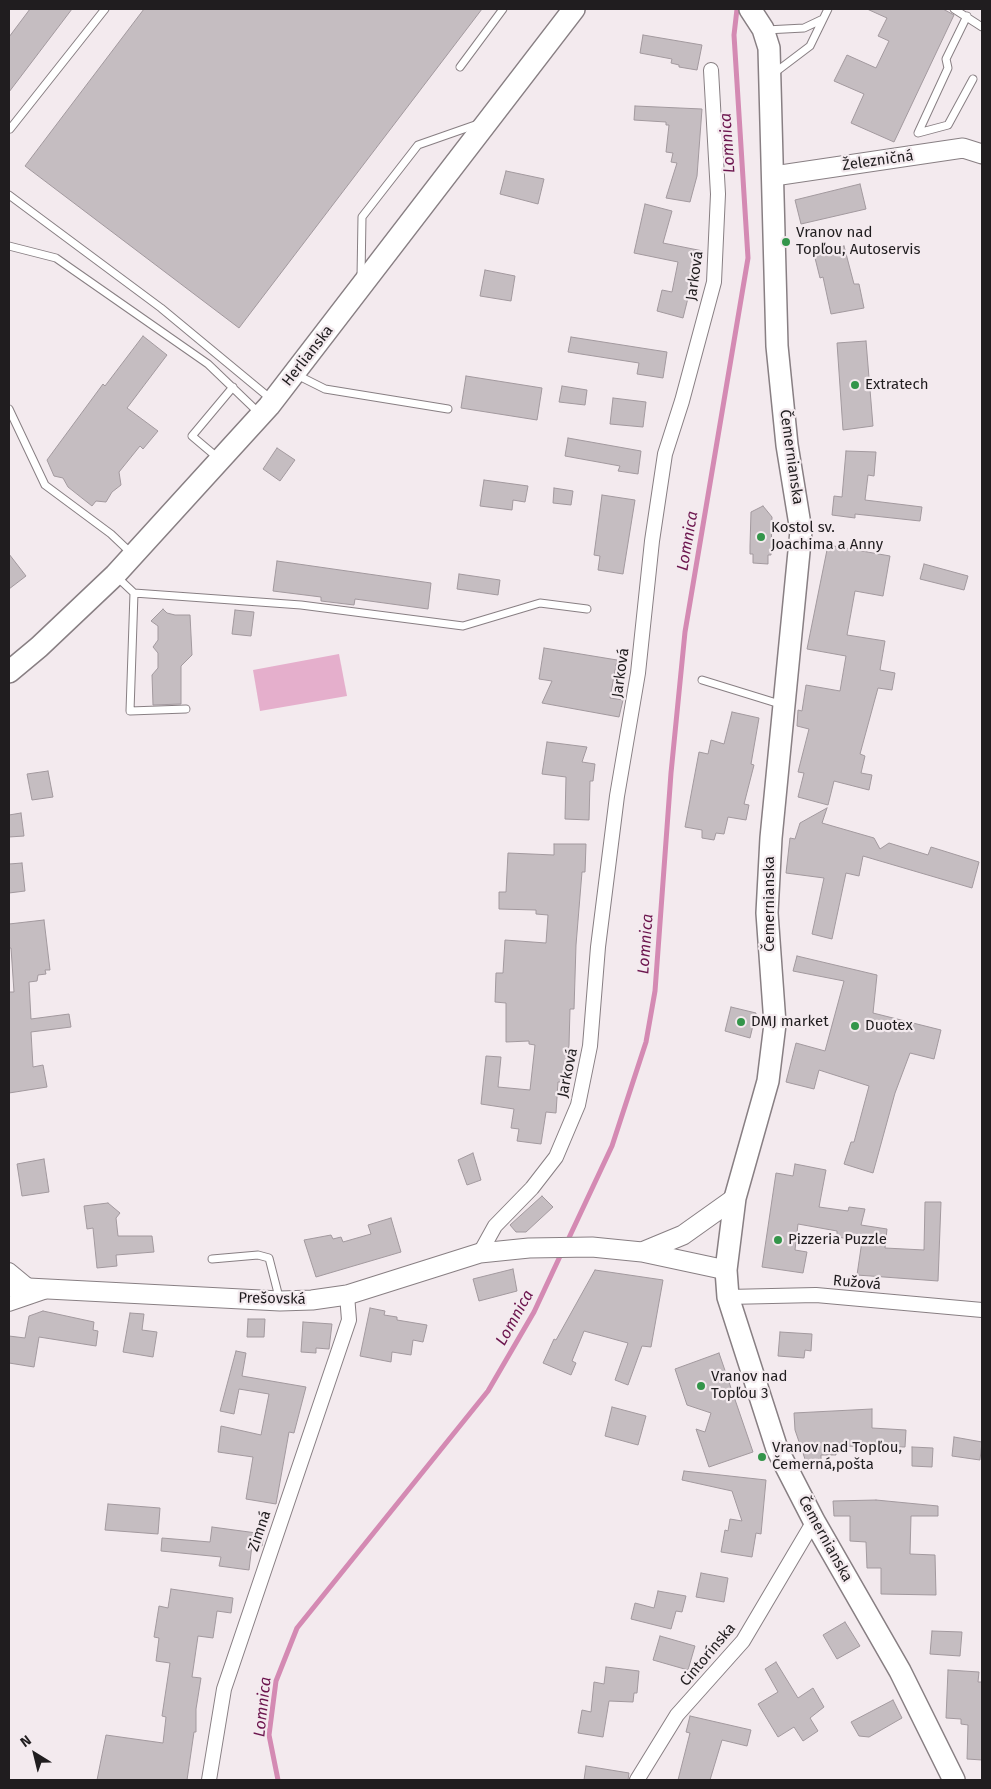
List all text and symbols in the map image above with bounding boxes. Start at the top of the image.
water label: Lomnica [716,112,740,174]
street label: Železničná [841,147,915,175]
place label: Vranov nad Topľou, Autoservis [796,224,921,259]
marker: Vranov nad Topľou, Autoservis [780,236,792,248]
street label: Jarková [683,250,707,302]
street label: Herlianska [279,322,337,390]
place label: Extratech [865,376,928,394]
marker: Extratech [849,379,861,391]
street label: Čemernianska [775,408,807,506]
water label: Lomnica [673,510,703,572]
place label: Kostol sv. Joachima a Anny [771,519,883,554]
marker: Kostol sv. Joachima a Anny [755,531,767,543]
street label: Jarková [609,647,633,699]
street label: Čemernianska [761,856,779,952]
water label: Lomnica [634,913,658,975]
place label: DMJ market [751,1013,829,1031]
marker: DMJ market [735,1016,747,1028]
place label: Duotex [865,1017,913,1035]
marker: Duotex [849,1020,861,1032]
street label: Jarková [554,1047,582,1099]
place label: Pizzeria Puzzle [788,1231,887,1249]
marker: Pizzeria Puzzle [772,1234,784,1246]
street label: Ružová [832,1272,882,1294]
water label: Lomnica [492,1287,538,1349]
street label: Prešovská [238,1289,306,1309]
place label: Vranov nad Topľou 3 [711,1368,787,1403]
marker: Vranov nad Topľou 3 [695,1380,707,1392]
place label: Vranov nad Topľou, Čemerná,pošta [772,1439,902,1474]
marker: Vranov nad Topľou, Čemerná,pošta [756,1451,768,1463]
street label: Čemernianska [794,1493,856,1585]
street label: Zimná [245,1508,275,1554]
street label: Cintorínska [676,1620,740,1690]
water label: Lomnica [250,1676,276,1738]
north arrow [10,1729,60,1779]
text: N [17,1732,35,1751]

